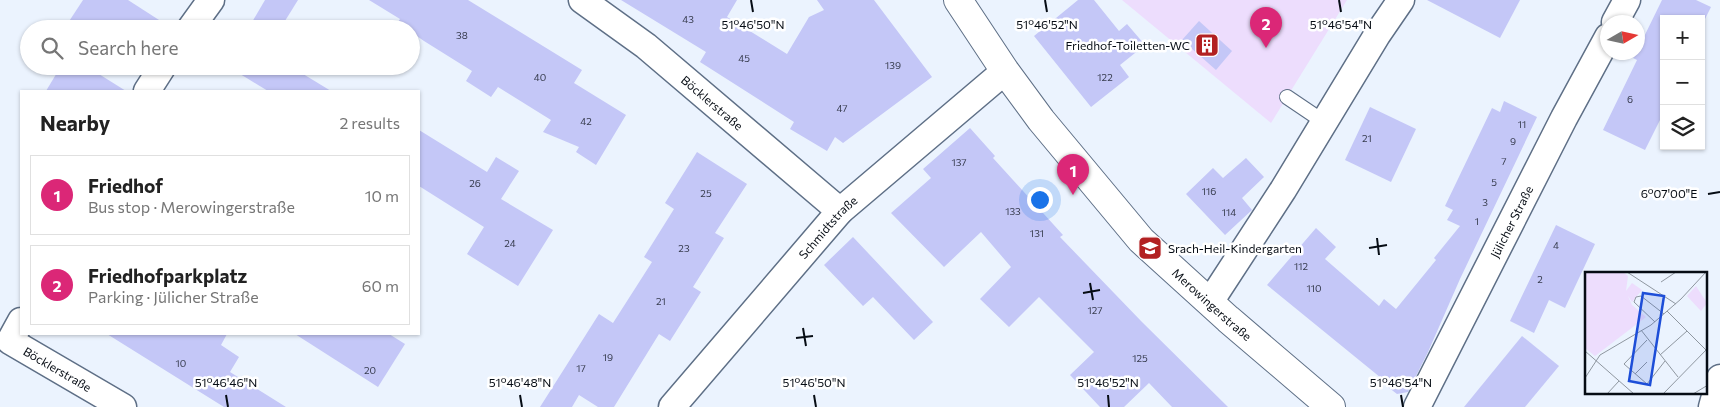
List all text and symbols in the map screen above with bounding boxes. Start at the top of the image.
pin: 2 [1250,7,1282,48]
house number: 43 [682,13,694,25]
north arrow [1600,15,1645,60]
map controls [1660,15,1705,150]
button: + [1660,15,1705,60]
text: 51°46'50"N [722,17,784,31]
text: 51°46'52"N [1016,17,1078,31]
text: 51°46'54"N [1310,17,1372,31]
search box [20,20,420,75]
house number: 38 [456,29,468,41]
building icon: Friedhof-Toiletten-WC [1194,32,1220,58]
icon: search [38,34,66,62]
text: Search here [78,36,178,59]
place label: Friedhof-Toiletten-WC [1065,38,1190,52]
house number: 45 [738,52,750,64]
house number: 139 [885,59,901,71]
button: − [1660,60,1705,105]
house number: 40 [534,71,546,83]
house number: 122 [1097,71,1113,83]
street label: Böcklerstraße [679,72,746,133]
house number: 6 [1627,93,1633,105]
house number: 47 [836,102,848,114]
button: layers [1660,105,1705,150]
text: Nearby [40,110,110,135]
text: 2 results [339,113,400,132]
house number: 42 [580,115,592,127]
house number: 11 [1518,118,1526,130]
house number: 21 [1362,132,1372,144]
house number: 9 [1510,135,1516,147]
pin: 1 [1057,154,1089,195]
house number: 7 [1501,155,1507,167]
house number: 137 [951,156,967,168]
text: Friedhof [88,174,163,197]
house number: 5 [1491,176,1497,188]
house number: 26 [469,177,481,189]
street label: Jülicher Straße [1487,183,1535,260]
house number: 116 [1202,185,1216,197]
text: 1 [53,186,61,205]
text: 10 m [365,186,399,205]
text: 6°07'00"E [1641,186,1697,200]
house number: 25 [700,187,712,199]
your location [1027,187,1053,213]
street label: Schmidtstraße [795,193,860,261]
house number: 3 [1482,196,1488,208]
text: Bus stop · Merowingerstraße [88,197,295,216]
house number: 133 [1005,205,1021,217]
house number: 114 [1222,206,1236,218]
house number: 1 [1475,215,1479,227]
house number: 131 [1030,227,1044,239]
school or university icon: Srach-Heil-Kindergarten [1137,235,1163,261]
house number: 24 [504,237,516,249]
house number: 4 [1553,239,1559,251]
place label: Srach-Heil-Kindergarten [1168,241,1302,255]
house number: 23 [678,242,690,254]
house number: 112 [1294,260,1308,272]
text: Friedhofparkplatz [88,264,247,287]
street label: Merowingerstraße [1170,265,1255,343]
inset map [1585,272,1708,394]
house number: 2 [1537,273,1543,285]
text: 2 [52,276,62,295]
text: 60 m [362,276,399,295]
house number: 110 [1306,282,1322,294]
text: Parking · Jülicher Straße [88,287,259,306]
house number: 21 [656,295,666,307]
house number: 127 [1087,304,1103,316]
street label: Böcklerstraße [21,344,94,394]
house number: 19 [603,351,613,363]
house number: 125 [1132,352,1148,364]
house number: 10 [176,357,186,369]
house number: 17 [576,362,586,374]
house number: 20 [364,364,376,376]
text: 51°46'46"N [195,375,257,389]
text: 51°46'48"N [489,375,551,389]
text: 51°46'50"N [783,375,845,389]
text: 51°46'52"N [1077,375,1139,389]
text: 51°46'54"N [1370,375,1432,389]

